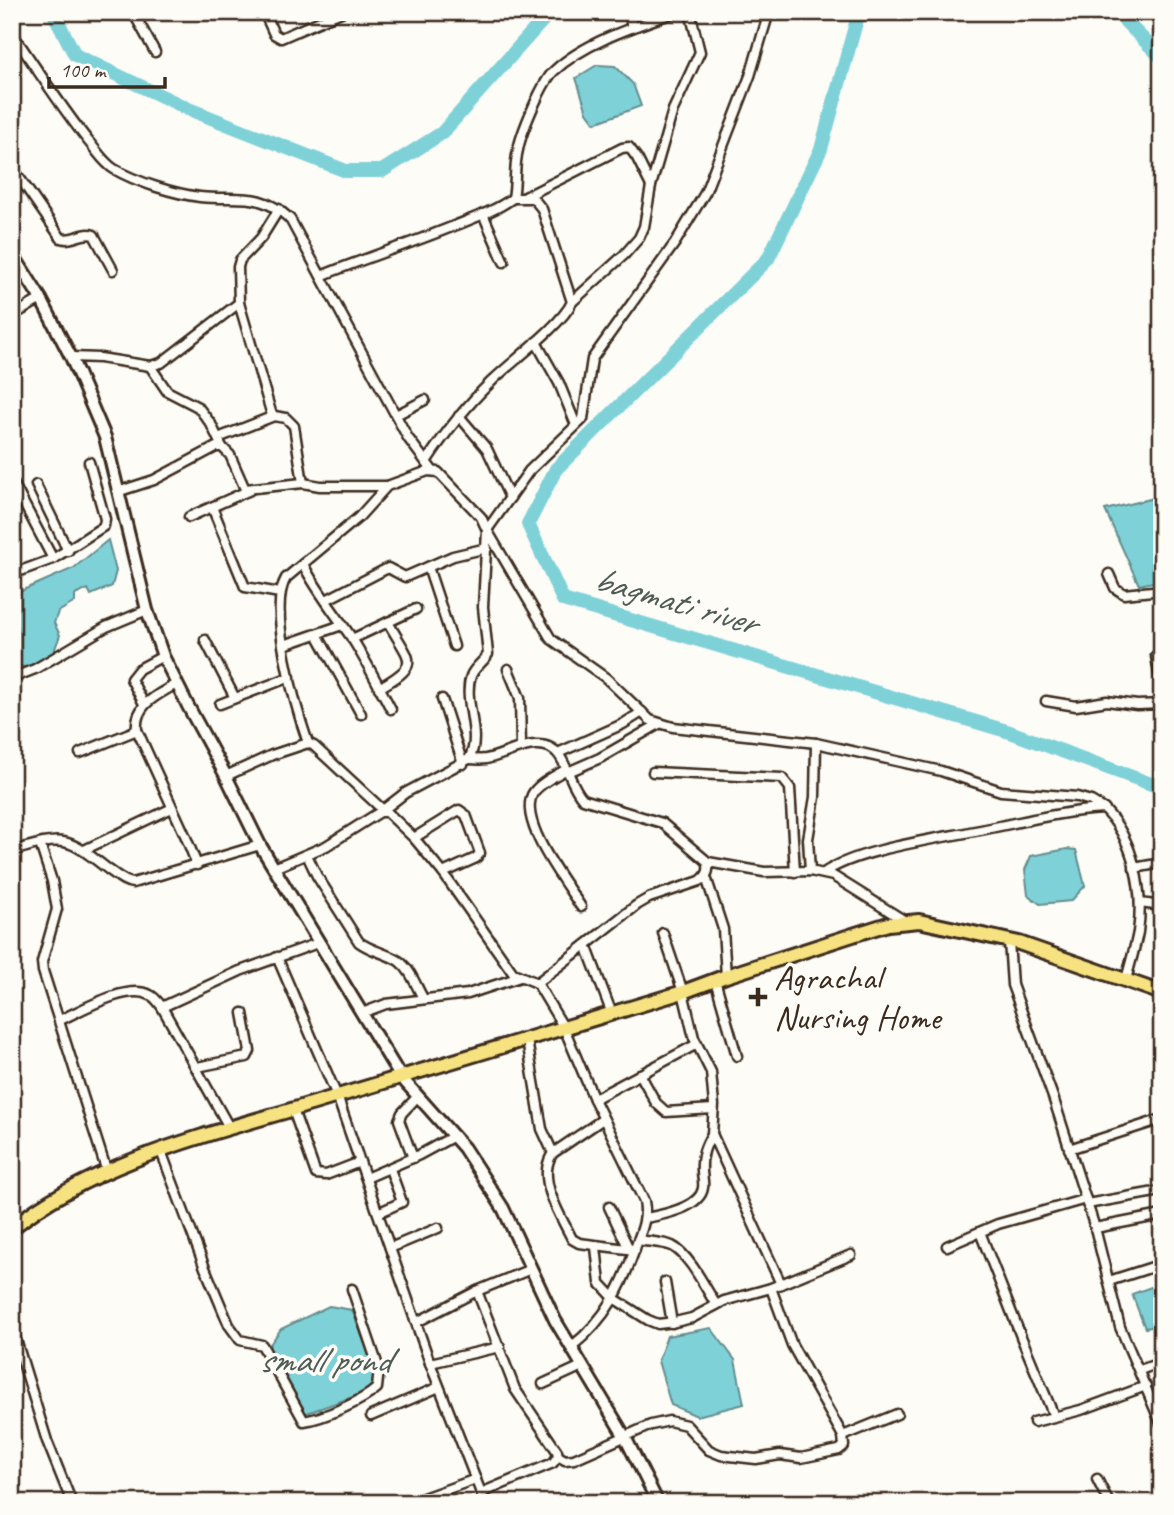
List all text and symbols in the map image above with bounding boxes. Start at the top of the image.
scale bar [49,46,164,90]
text: 100 m [60,57,107,83]
water label: bagmati river [588,554,768,647]
place label: Agrachal Nursing Home [774,955,943,1040]
marker: Agrachal Nursing Home [748,987,768,1007]
water label: small pond [258,1336,401,1383]

